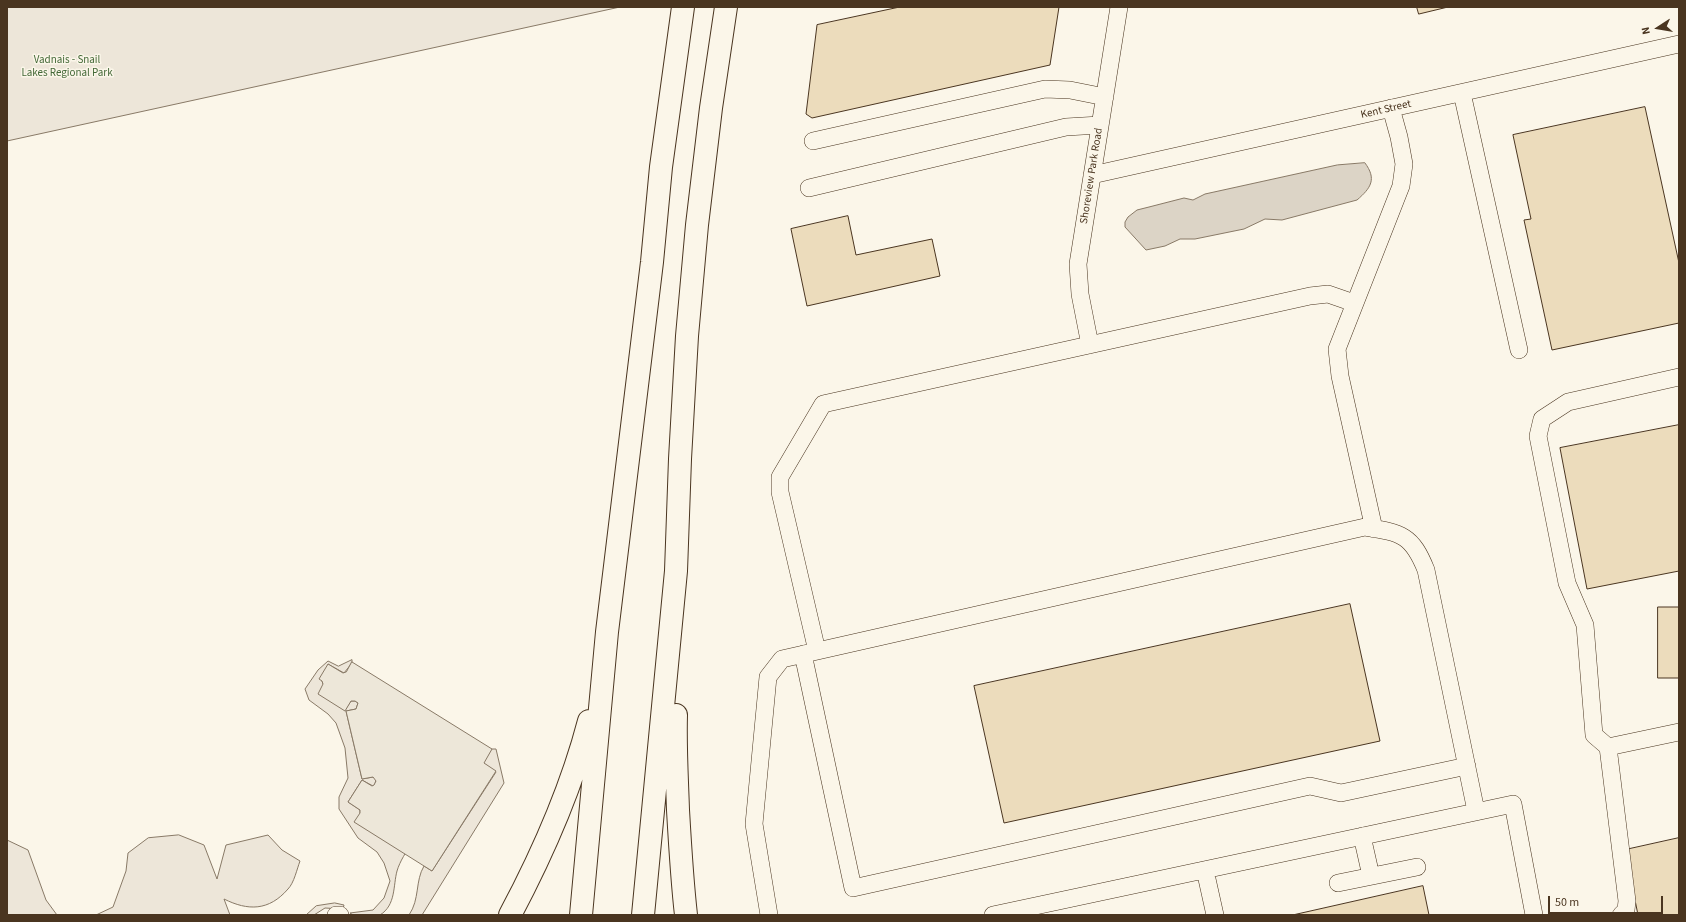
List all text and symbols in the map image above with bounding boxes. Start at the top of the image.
north arrow [1638,8,1678,48]
text: N [1638,25,1654,36]
park label: Vadnais - Snail Lakes Regional Park [21,54,113,80]
street label: Kent Street [1360,98,1412,122]
street label: Shoreview Park Road [1078,127,1106,225]
scale bar [1550,888,1665,914]
text: 50 m [1555,894,1579,911]

